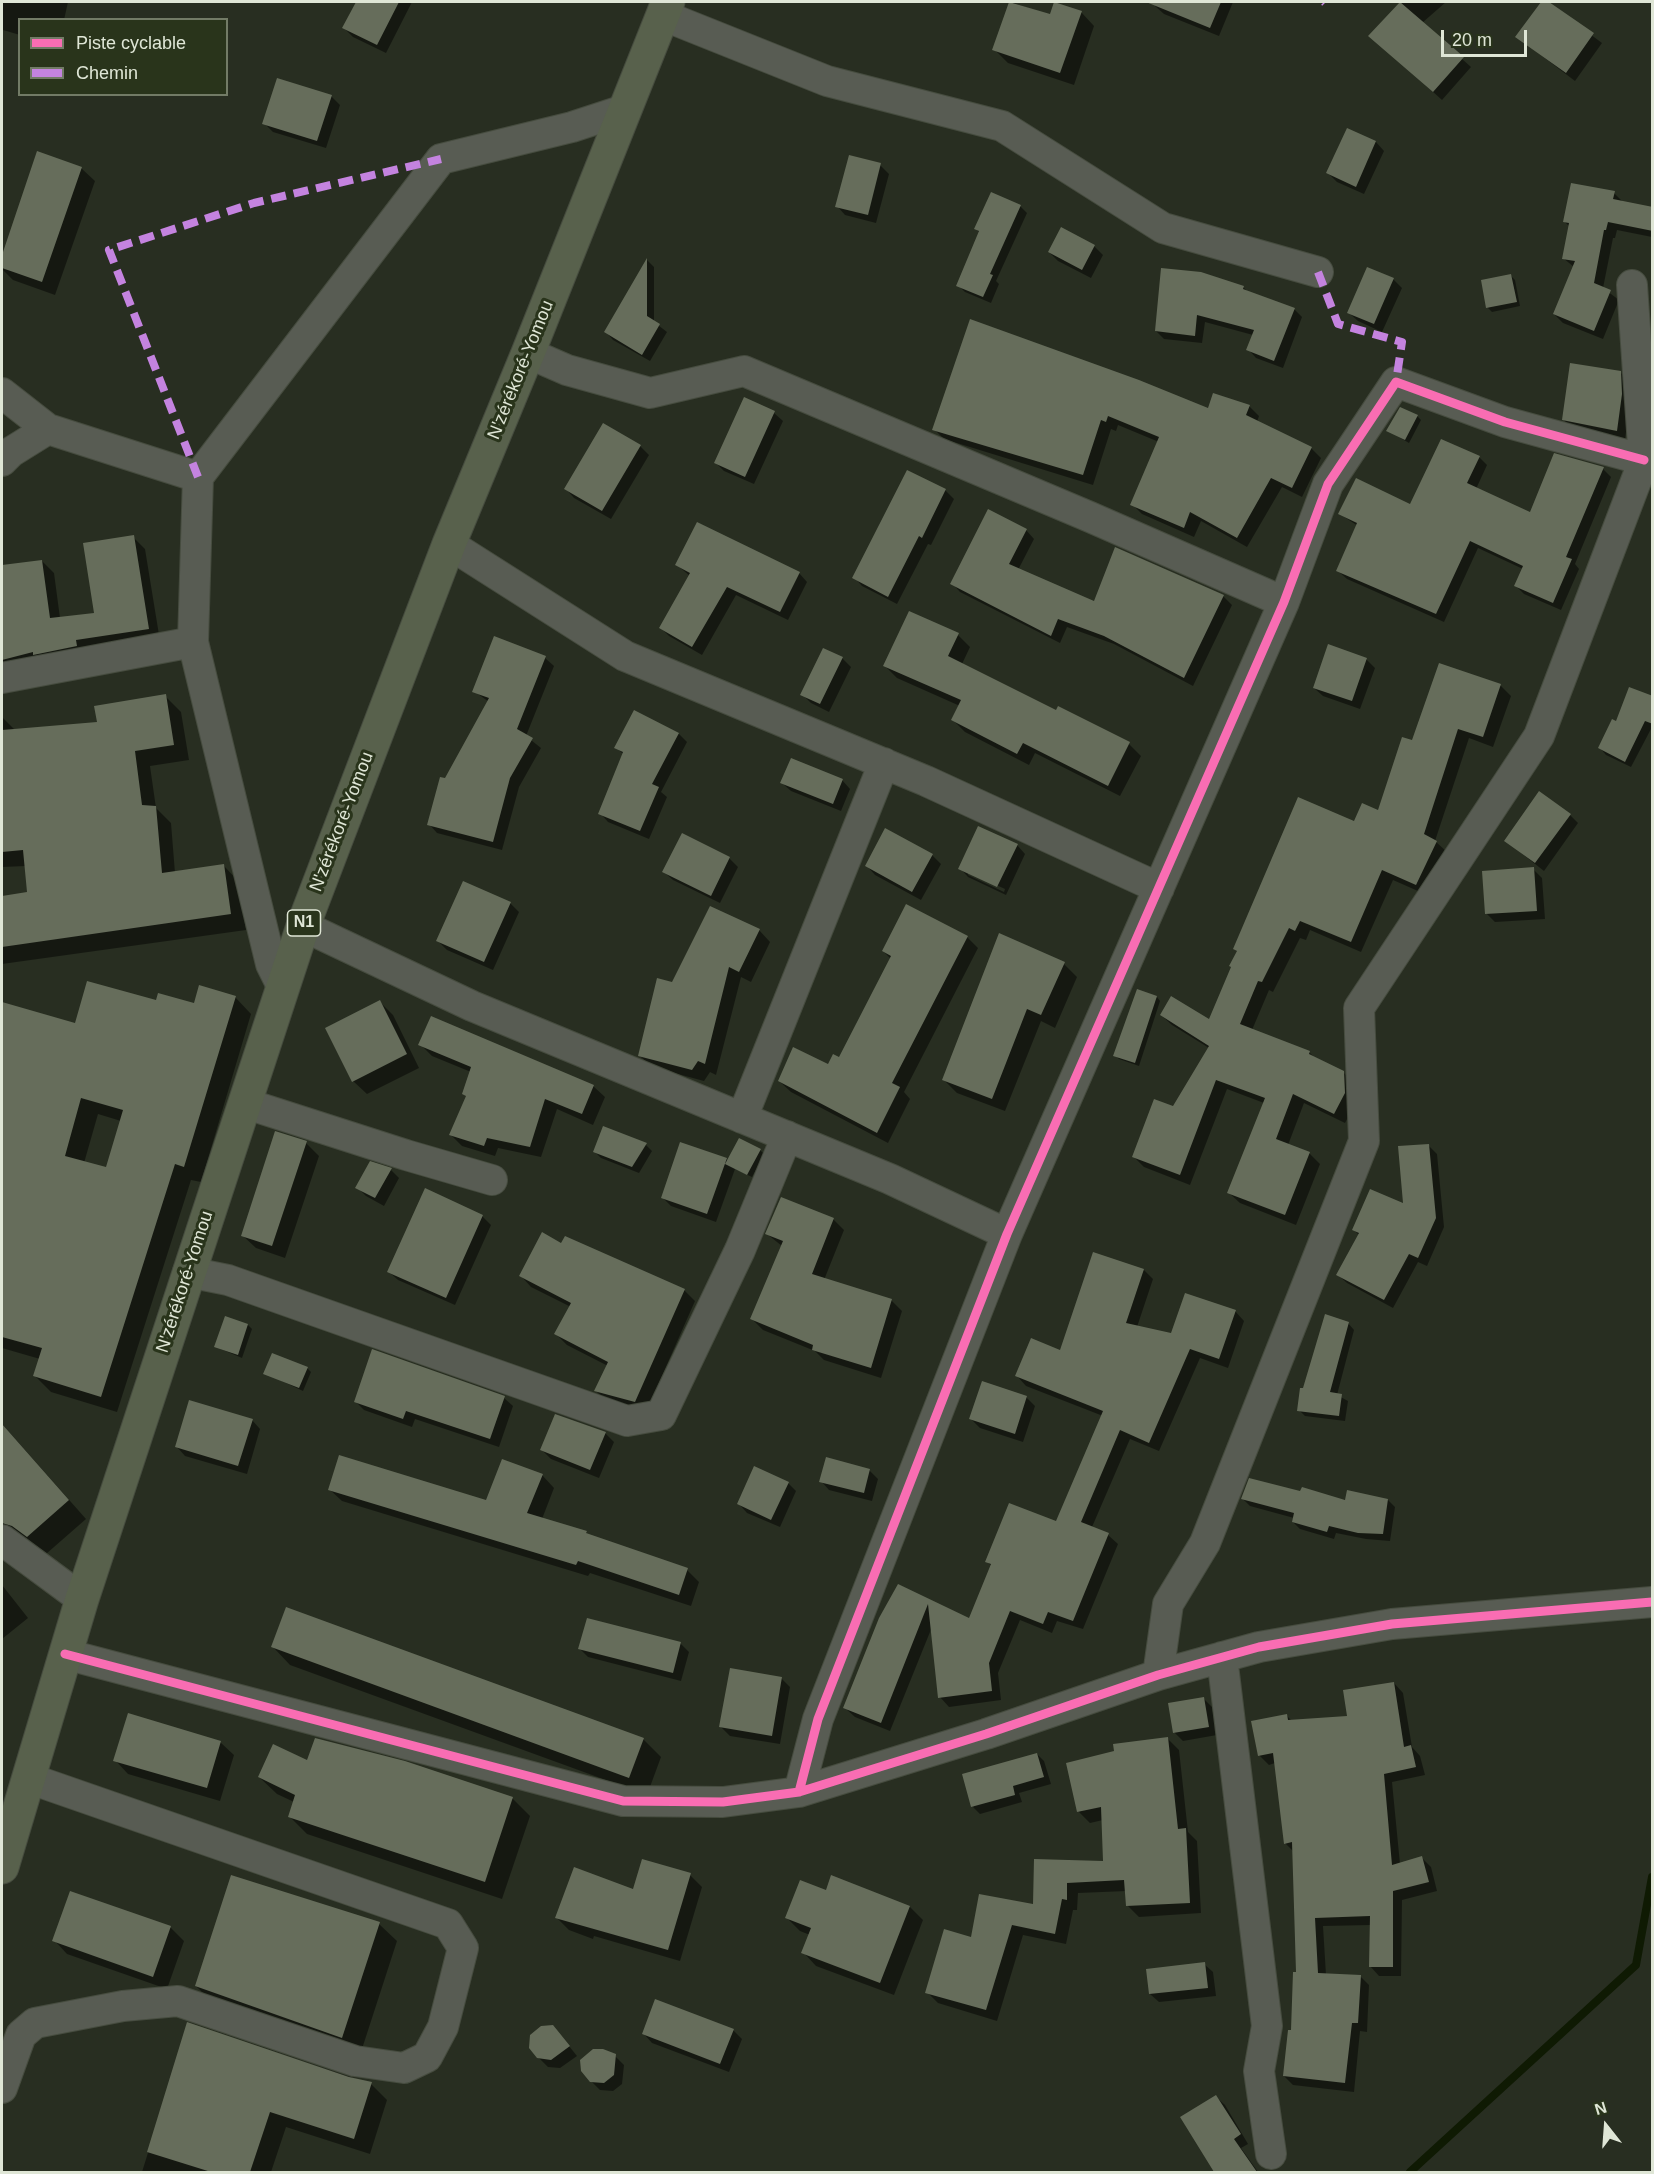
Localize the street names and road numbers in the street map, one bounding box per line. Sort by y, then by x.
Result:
street label: N'zérékoré-Yomou [483,297,559,443]
street label: N'zérékoré-Yomou [305,749,379,895]
road number: N1 [288,910,320,936]
street label: N'zérékoré-Yomou [152,1208,218,1356]

